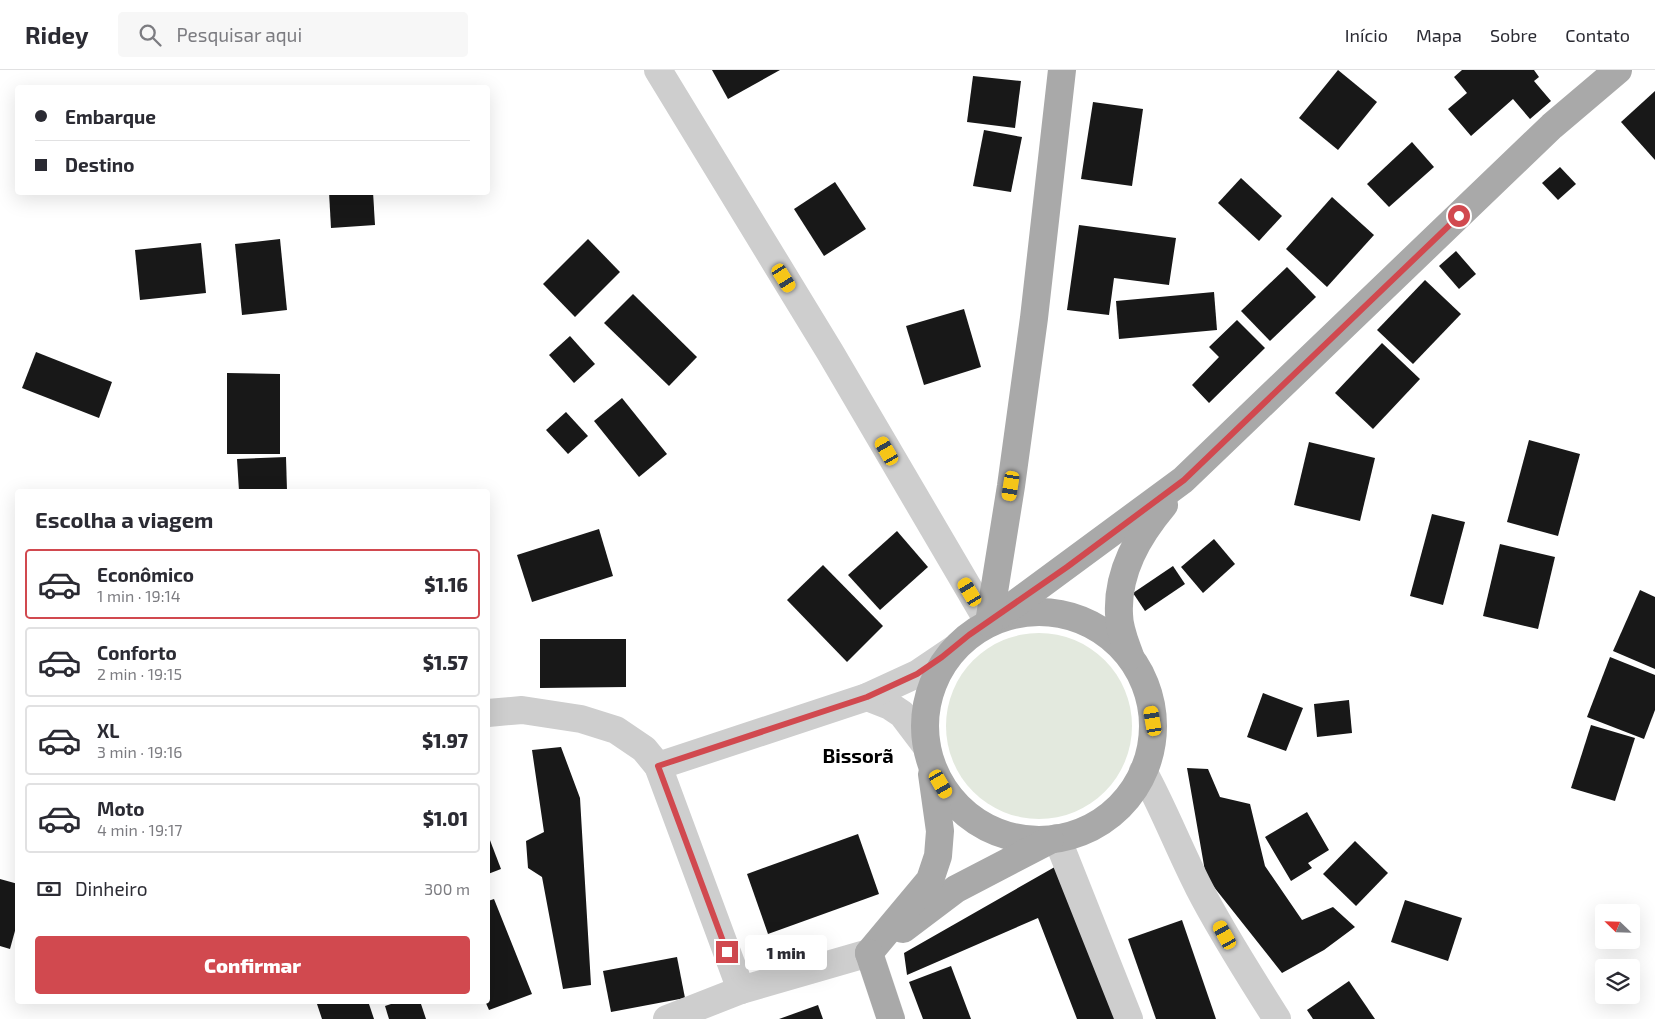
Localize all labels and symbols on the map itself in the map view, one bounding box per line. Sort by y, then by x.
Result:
route start [1448,205,1470,227]
car [769,261,798,295]
car [873,434,900,468]
car [1001,470,1020,502]
car [955,575,984,609]
car [1143,705,1162,737]
district label: Bissorã [822,743,894,767]
car [927,767,954,801]
north arrow [1595,904,1640,949]
car [1211,918,1238,952]
callout: 1 min [744,934,827,970]
route end [716,941,738,963]

